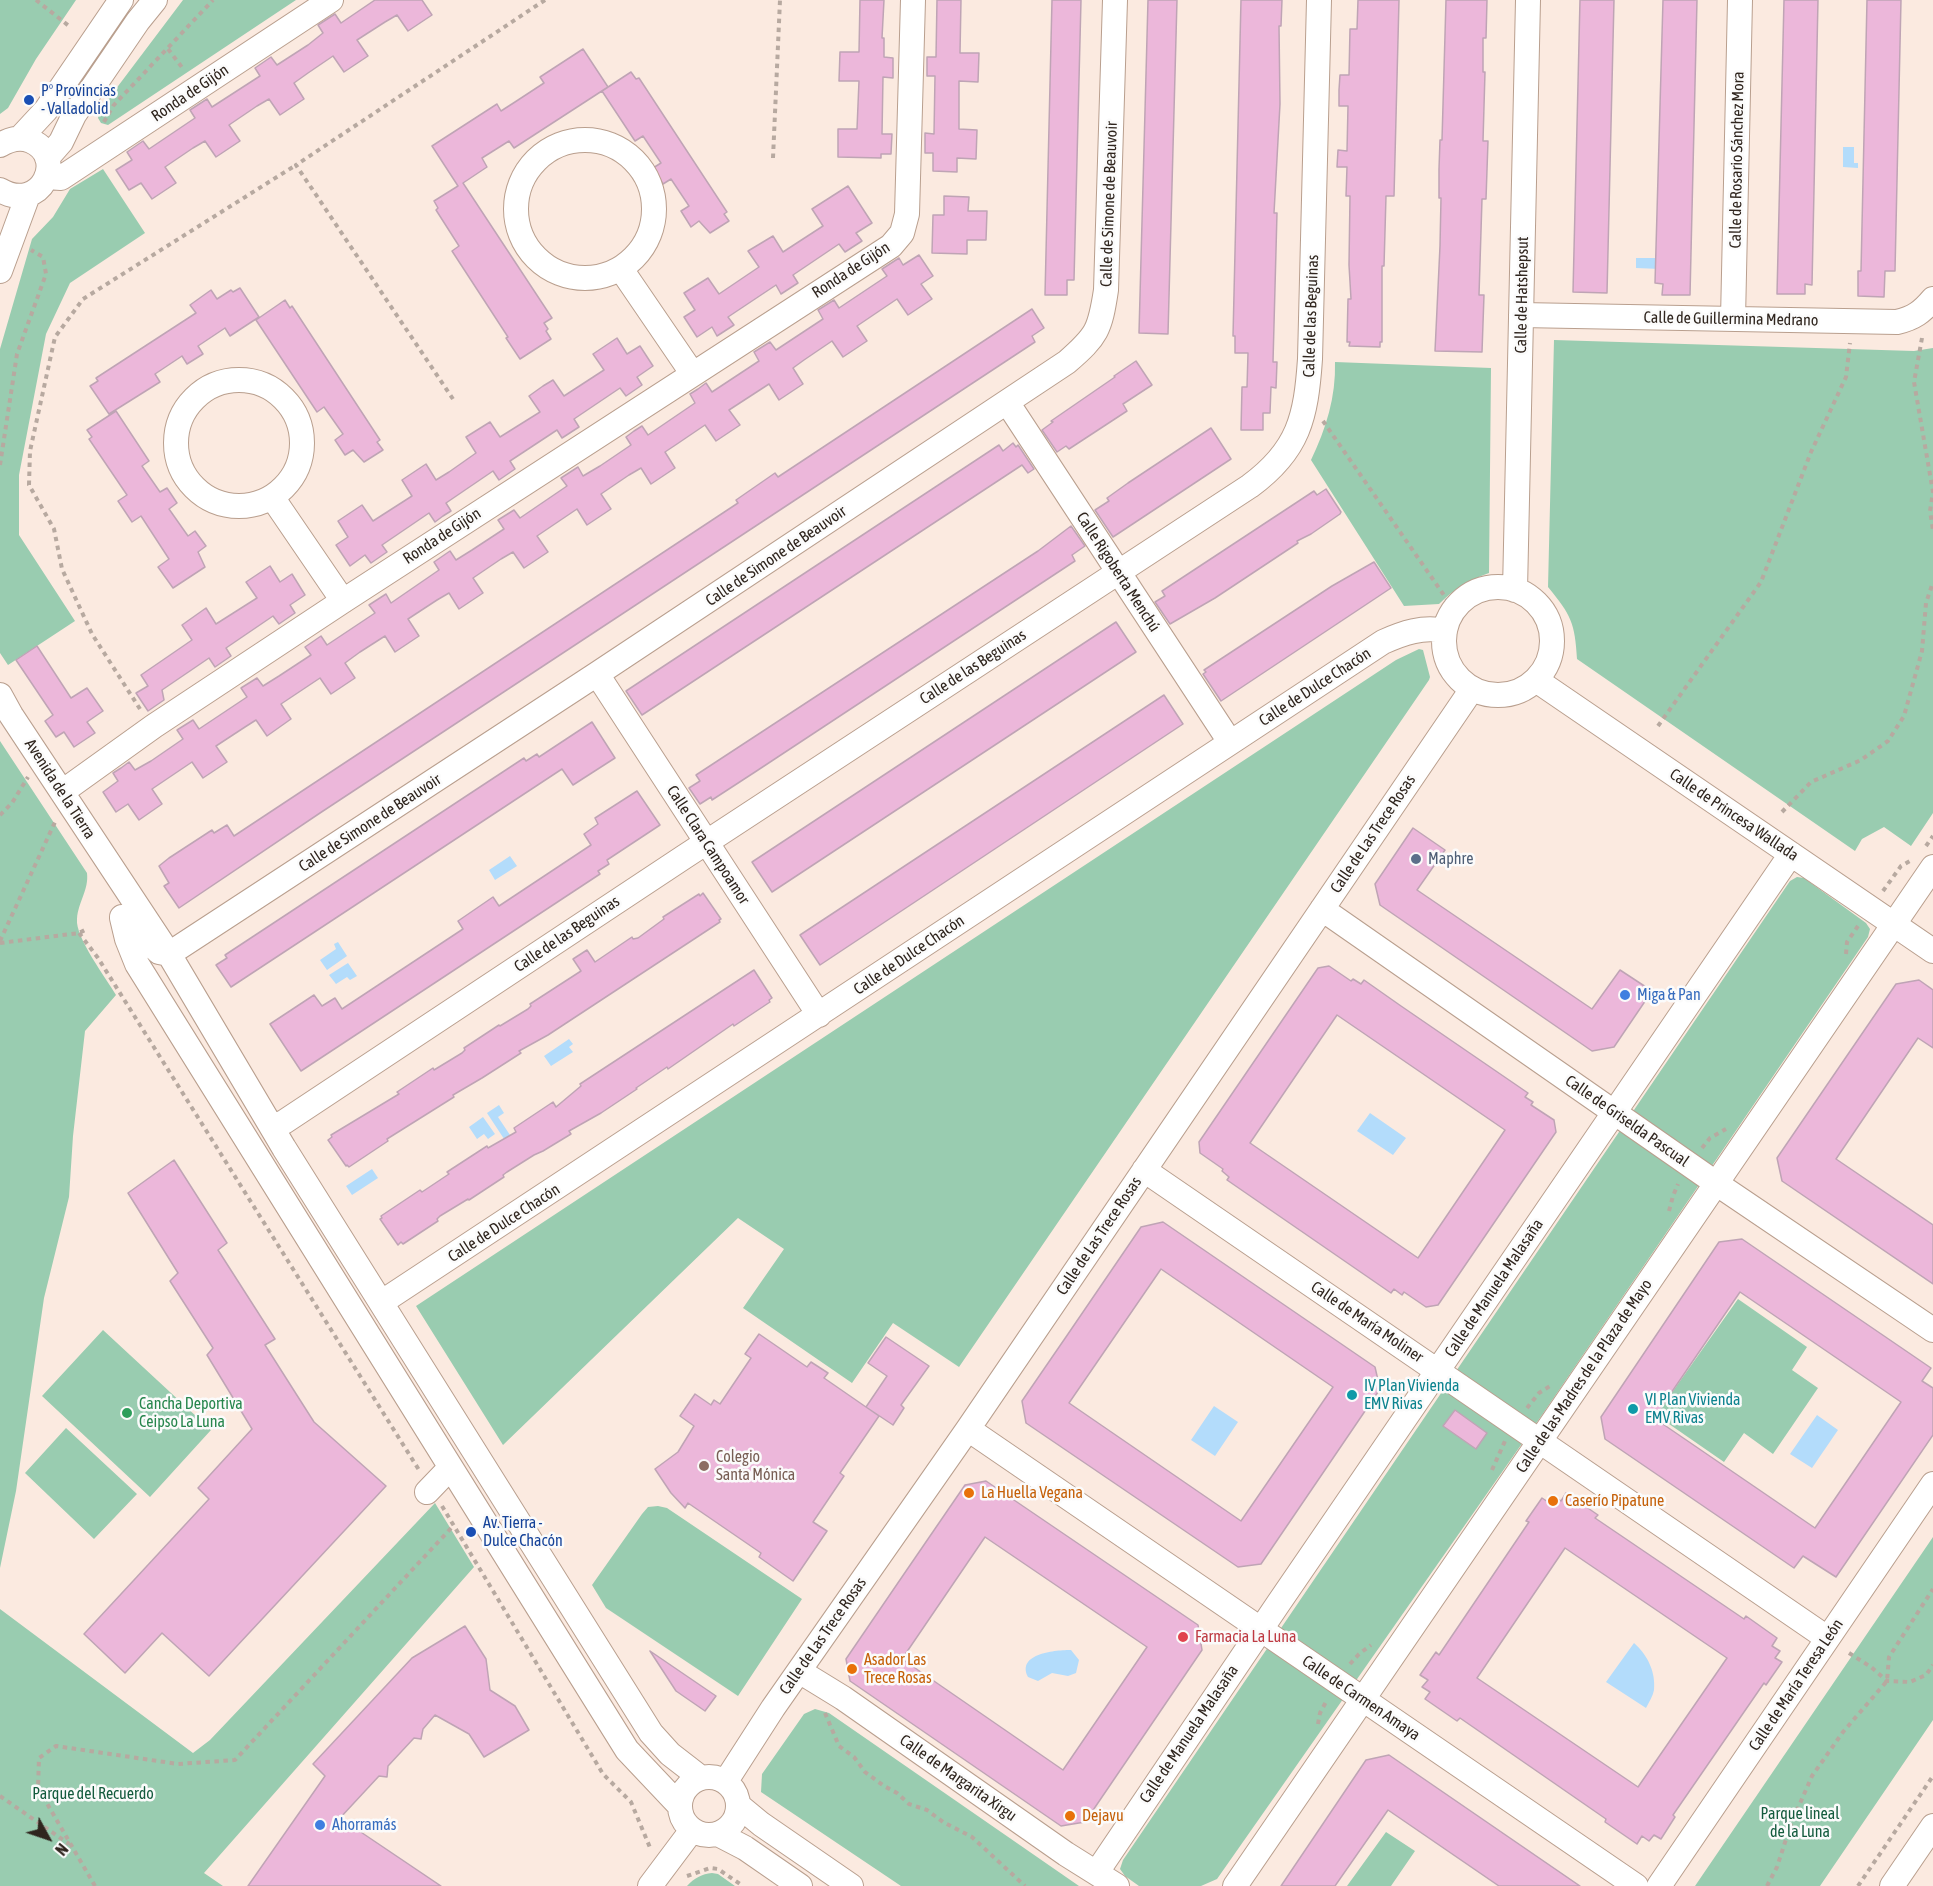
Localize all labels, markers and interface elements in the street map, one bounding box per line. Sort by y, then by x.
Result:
street label: Ronda de Gijón [148,60,232,126]
street label: Calle de Rosario Sánchez Mora [1726,71,1748,249]
place label: Pº Provincias - Valladolid [41,81,116,119]
marker: Pº Provincias - Valladolid [22,93,36,107]
street label: Calle de Simone de Beauvoir [1097,121,1121,287]
street label: Calle de Hatshepsut [1511,236,1533,354]
street label: Ronda de Gijón [809,238,893,302]
street label: Calle de las Beguinas [1299,254,1323,378]
street label: Calle de Guillermina Medrano [1643,308,1819,330]
street label: Calle de Simone de Beauvoir [702,502,850,610]
street label: Ronda de Gijón [400,504,484,568]
street label: Calle Rigoberta Menchú [1072,508,1164,636]
street label: Calle de las Beguinas [916,625,1030,709]
street label: Calle de Dulce Chacón [1256,644,1374,730]
street label: Avenida de la Tierra [21,735,99,843]
street label: Calle de Princesa Wallada [1666,765,1802,865]
street label: Calle de Simone de Beauvoir [295,770,445,876]
street label: Calle de Las Trece Rosas [1326,771,1420,897]
street label: Calle Clara Campoamor [662,782,754,908]
place label: Maphre [1428,849,1473,869]
marker: Maphre [1409,852,1423,866]
street label: Calle de las Beguinas [511,892,623,976]
street label: Calle de Dulce Chacón [850,911,968,999]
place label: Miga & Pan [1637,985,1701,1005]
marker: Miga & Pan [1618,988,1632,1002]
street label: Calle de Griselda Pascual [1561,1071,1693,1171]
street label: Calle de Las Trece Rosas [1052,1173,1146,1299]
street label: Calle de Dulce Chacón [445,1180,563,1266]
street label: Calle de Manuela Malasaña [1441,1215,1547,1361]
street label: Calle de las Madres de la Plaza de Mayo [1512,1275,1656,1477]
street label: Calle de María Moliner [1307,1277,1427,1367]
place label: IV Plan Vivienda EMV Rivas [1364,1376,1459,1414]
marker: IV Plan Vivienda EMV Rivas [1345,1388,1359,1402]
place label: VI Plan Vivienda EMV Rivas [1645,1390,1740,1428]
place label: Cancha Deportiva Ceipso La Luna [139,1394,243,1432]
marker: VI Plan Vivienda EMV Rivas [1626,1402,1640,1416]
marker: Cancha Deportiva Ceipso La Luna [120,1406,134,1420]
place label: Colegio Santa Mónica [716,1447,795,1485]
marker: Colegio Santa Mónica [697,1459,711,1473]
place label: La Huella Vegana [981,1483,1083,1503]
marker: La Huella Vegana [962,1486,976,1500]
place label: Caserío Pipatune [1565,1491,1664,1511]
marker: Caserío Pipatune [1546,1494,1560,1508]
place label: Av. Tierra - Dulce Chacón [483,1513,563,1551]
marker: Av. Tierra - Dulce Chacón [464,1525,478,1539]
street label: Calle de Las Trece Rosas [775,1574,871,1698]
street label: Calle de María Teresa León [1745,1615,1847,1755]
place label: Farmacia La Luna [1195,1627,1296,1647]
marker: Farmacia La Luna [1176,1630,1190,1644]
place label: Asador Las Trece Rosas [864,1650,932,1688]
street label: Calle de Carmen Amaya [1298,1651,1424,1745]
street label: Calle de Manuela Malasaña [1136,1661,1242,1807]
marker: Asador Las Trece Rosas [845,1662,859,1676]
street label: Calle de Margarita Xirgu [896,1730,1020,1826]
park label: Parque del Recuerdo [32,1784,154,1804]
park label: Parque lineal de la Luna [1760,1804,1840,1842]
place label: Dejavu [1082,1806,1124,1826]
north arrow [18,1808,78,1868]
marker: Dejavu [1063,1809,1077,1823]
place label: Ahorramás [332,1815,396,1835]
marker: Ahorramás [313,1818,327,1832]
text: N [52,1840,72,1859]

